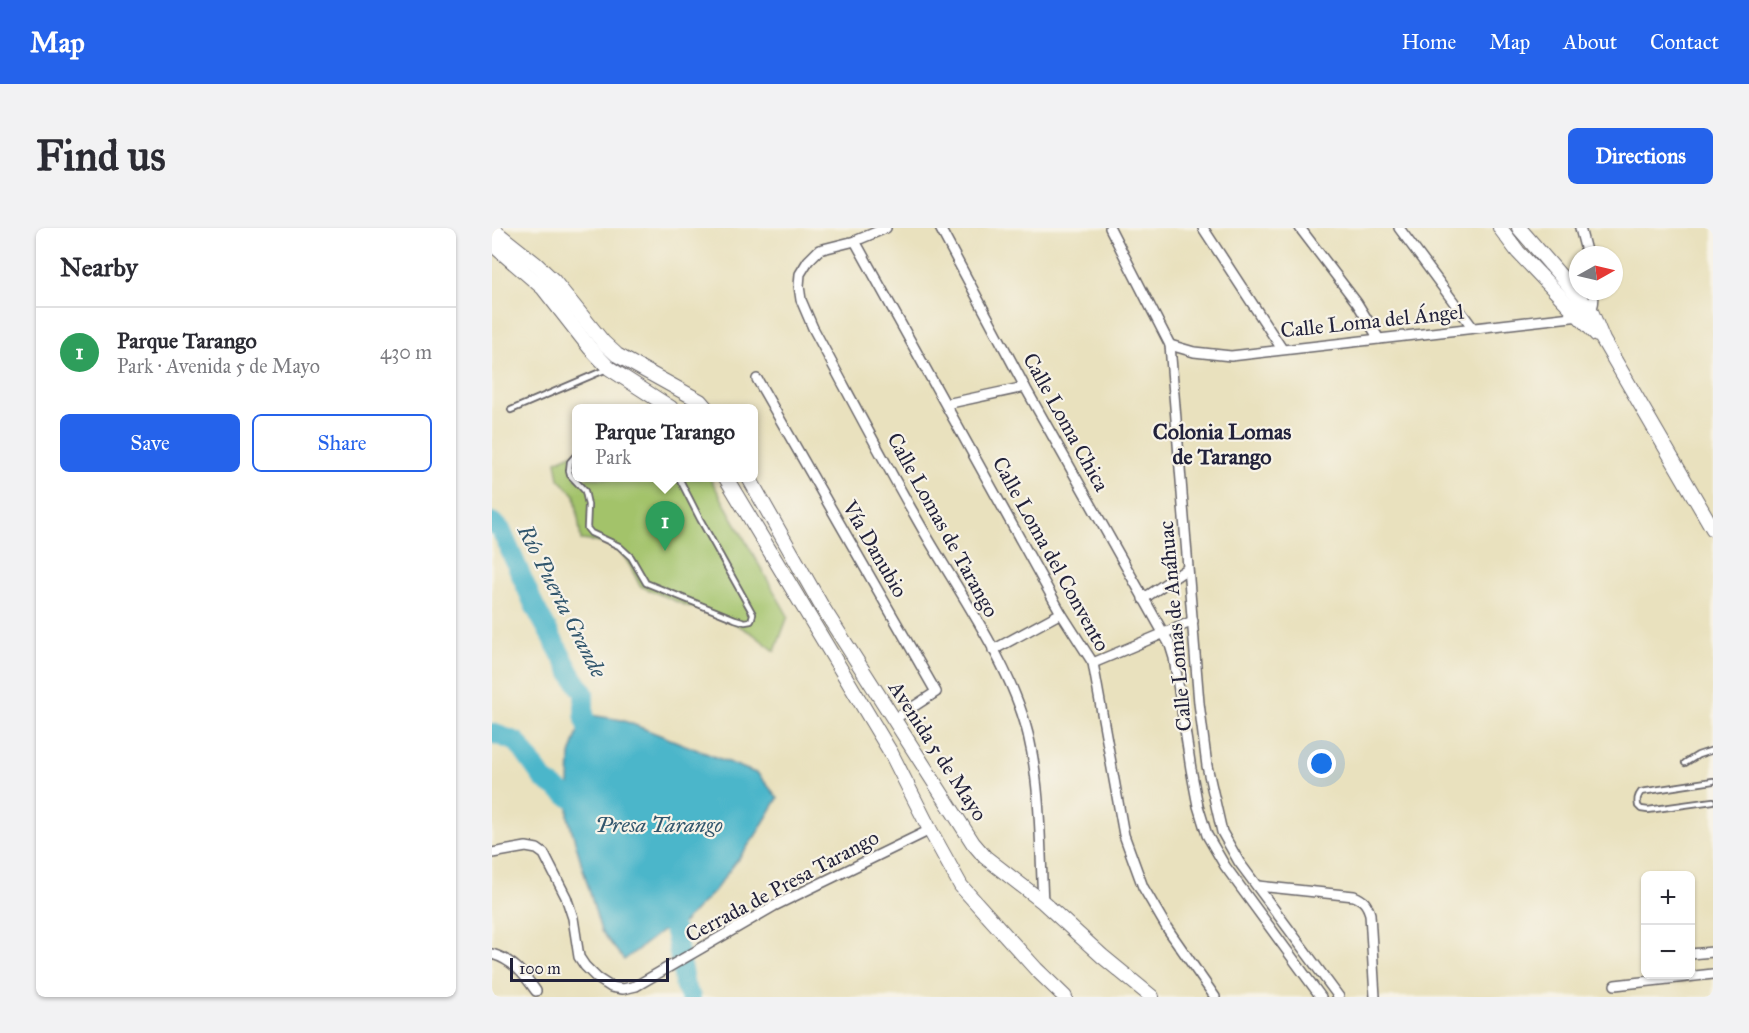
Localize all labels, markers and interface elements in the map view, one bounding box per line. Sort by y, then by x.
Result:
text: Map [30,25,85,60]
text: Home [1401,29,1456,55]
text: Map [1489,29,1530,55]
text: About [1563,29,1617,55]
text: Contact [1650,29,1719,55]
button: Directions [1568,128,1713,184]
text: Find us [36,130,166,182]
north arrow [1569,246,1623,300]
text: Nearby [60,251,138,283]
street label: Calle Loma del Ángel [1279,298,1465,344]
text: Parque Tarango [117,327,257,354]
text: 1 [76,340,83,364]
text: 430 m [380,340,432,364]
street label: Calle Loma Chica [1017,348,1115,496]
text: Park · Avenida 5 de Mayo [117,354,320,378]
popup [572,404,758,482]
button: Save [60,414,240,472]
button: Share [252,414,432,472]
text: Parque Tarango [595,418,735,445]
district label: Colonia Lomas de Tarango [1153,418,1291,470]
street label: Calle Lomas de Tarango [881,428,1005,622]
text: Park [595,445,631,469]
street label: Calle Loma del Convento [987,452,1115,656]
street label: Vía Danubio [836,495,913,602]
pin: 1 [646,502,684,551]
water label: Río Puerta Grande [511,519,613,683]
street label: Calle Lomas de Anáhuac [1153,519,1197,732]
street label: Avenida 5 de Mayo [883,675,993,826]
your location [1307,749,1336,778]
water label: Presa Tarango [595,811,723,838]
street label: Cerrada de Presa Tarango [681,824,883,948]
map controls [1641,871,1695,979]
button: + [1641,871,1695,925]
button: − [1641,925,1695,979]
scale bar [510,955,669,982]
text: 100 m [519,959,561,978]

